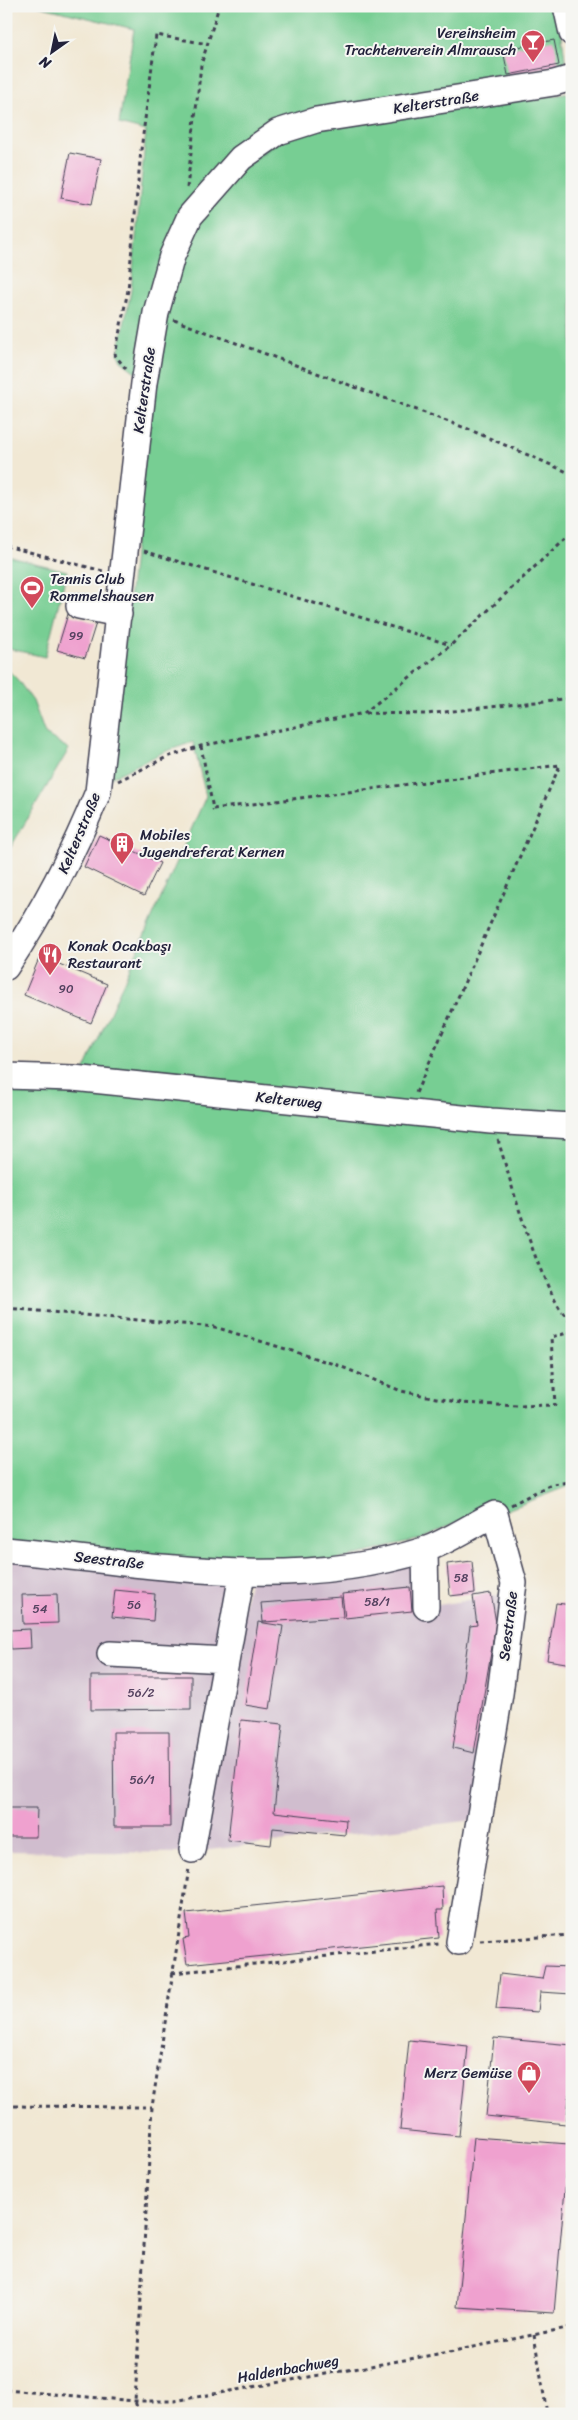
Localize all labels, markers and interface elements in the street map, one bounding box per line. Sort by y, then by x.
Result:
place label: Vereinsheim Trachtenverein Almrausch [345,20,516,63]
north arrow [28,28,78,78]
bar icon: Vereinsheim Trachtenverein Almrausch [520,29,546,63]
text: N [34,49,57,76]
street label: Kelterstraße [391,82,481,122]
street label: Kelterstraße [125,345,163,435]
place label: Tennis Club Rommelshausen [50,566,154,609]
sports icon: Tennis Club Rommelshausen [19,575,45,609]
house number: 99 [69,625,83,647]
street label: Kelterstraße [50,788,108,878]
place label: Mobiles Jugendreferat Kernen [139,822,285,865]
building icon: Mobiles Jugendreferat Kernen [109,831,135,865]
place label: Konak Ocakbaşı Restaurant [68,933,172,976]
restaurant icon: Konak Ocakbaşı Restaurant [37,942,63,976]
house number: 90 [59,978,74,1000]
street label: Kelterweg [254,1084,324,1116]
street label: Seestraße [73,1543,145,1577]
house number: 58 [454,1567,468,1589]
street label: Seestraße [491,1589,525,1662]
house number: 58/1 [364,1591,390,1613]
house number: 56 [127,1594,141,1616]
house number: 54 [33,1598,48,1620]
house number: 56/2 [127,1682,155,1704]
house number: 56/1 [129,1769,155,1791]
place label: Merz Gemüse [424,2060,512,2086]
shop icon: Merz Gemüse [516,2060,542,2094]
street label: Haldenbachweg [235,2347,341,2391]

